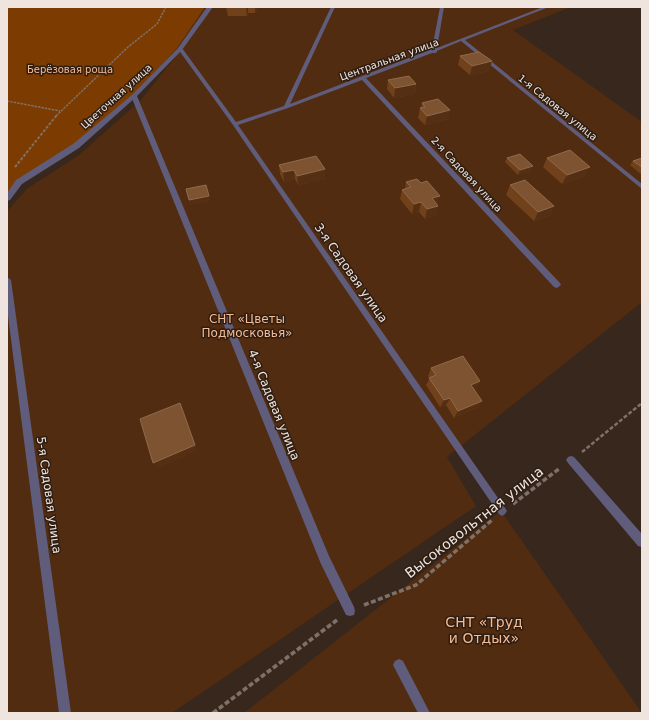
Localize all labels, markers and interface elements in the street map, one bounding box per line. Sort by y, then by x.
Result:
street label: Центральная улица [338,36,440,83]
street label: Цветочная улица [79,62,154,131]
park label: Берёзовая роща [27,64,113,75]
street label: 1-я Садовая улица [516,72,599,143]
street label: 2-я Садовая улица [429,135,504,214]
street label: 3-я Садовая улица [311,221,391,325]
park label: СНТ «Цветы Подмосковья» [202,312,292,340]
street label: 4-я Садовая улица [245,348,303,462]
street label: 5-я Садовая улица [34,436,64,554]
street label: Высоковольтная улица [402,463,546,581]
park label: СНТ «Труд и Отдых» [445,614,523,646]

